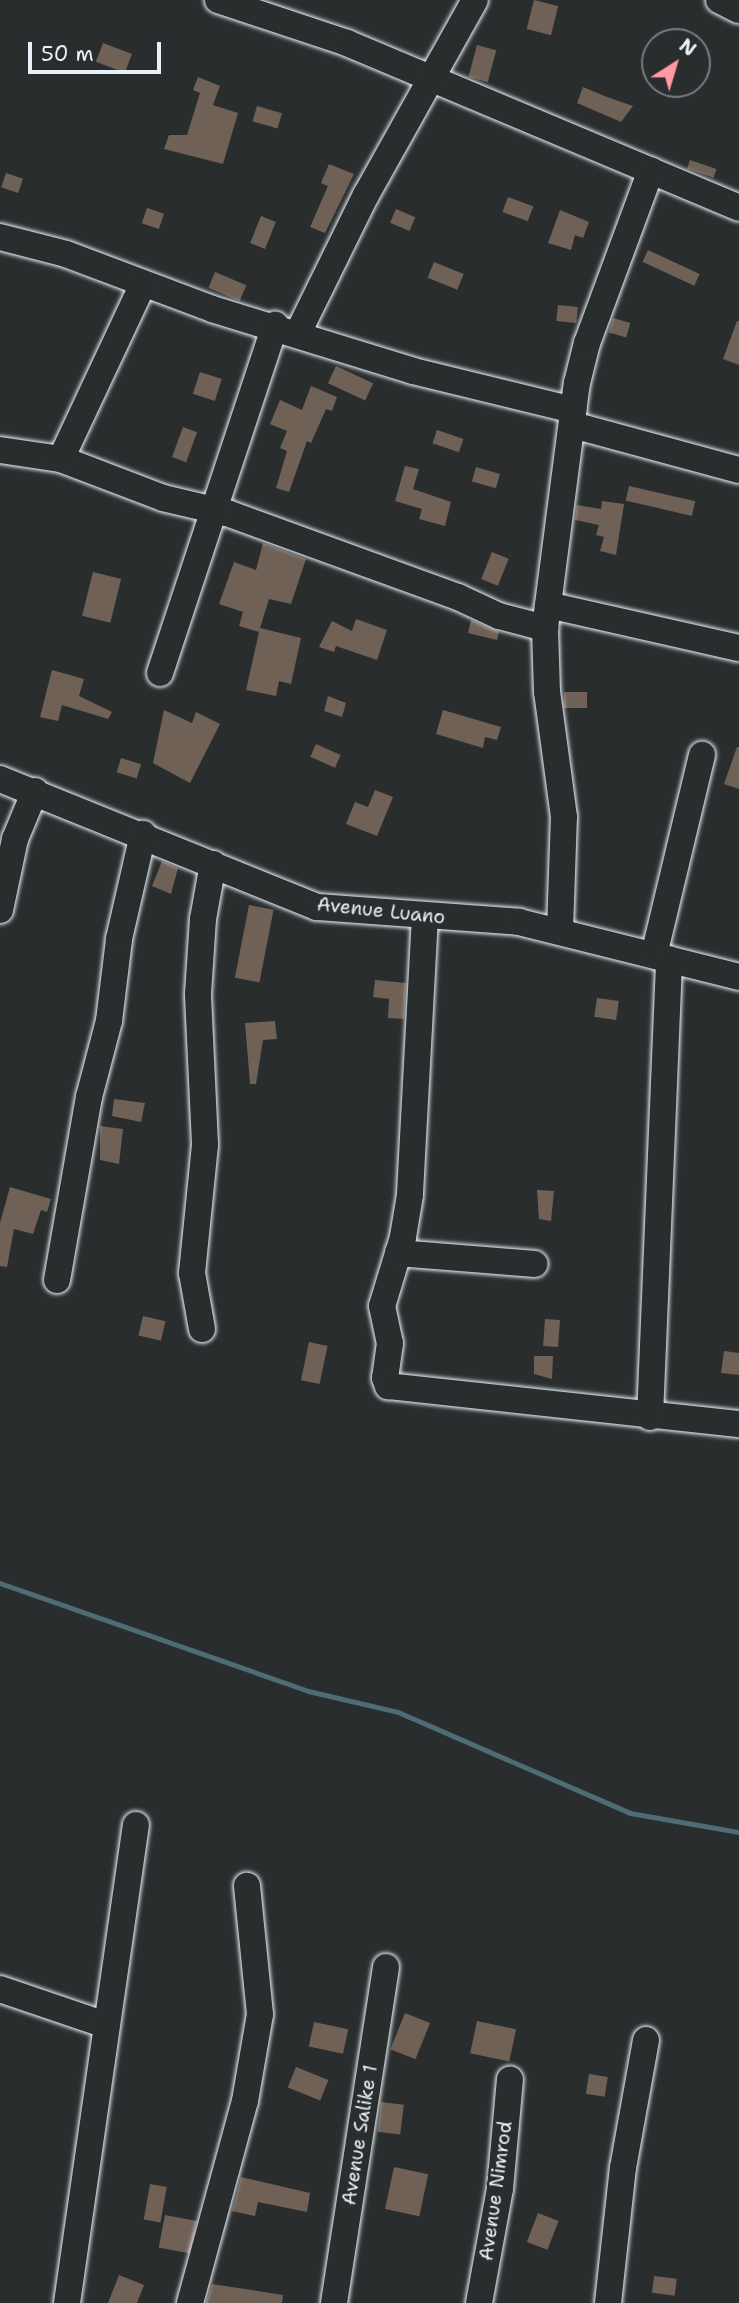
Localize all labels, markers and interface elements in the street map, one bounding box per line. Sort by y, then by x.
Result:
scale bar [32,28,164,72]
north arrow [641,28,711,98]
text: N [674,33,701,62]
text: 50 m [41,40,94,68]
street label: Avenue Luano [316,893,446,929]
street label: Avenue Salike 1 [338,2063,382,2207]
street label: Avenue Nimrod [475,2120,517,2262]

